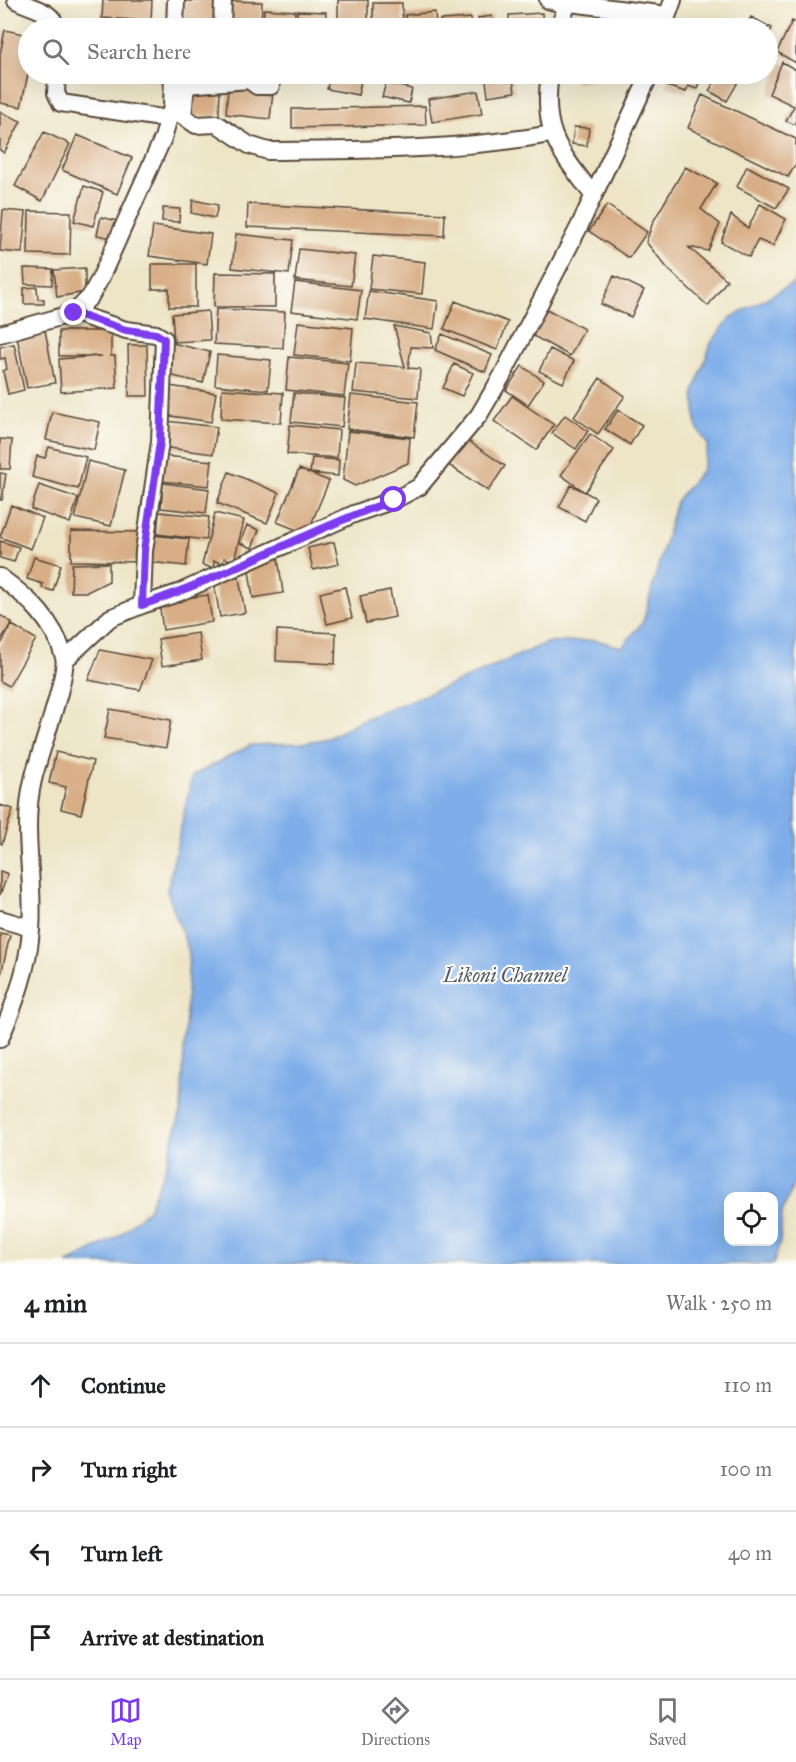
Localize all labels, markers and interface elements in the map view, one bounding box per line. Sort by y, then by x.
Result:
search box [18,18,778,84]
icon: search [39,35,72,68]
text: Search here [87,38,191,65]
route end [60,299,86,325]
route start [380,486,406,512]
water label: Likoni Channel [442,963,568,987]
map controls [724,1192,778,1246]
button: locate [724,1192,778,1246]
text: 4 min [24,1287,87,1319]
text: Walk · 250 m [666,1291,772,1315]
icon: ahead [24,1369,57,1402]
text: Continue [81,1372,166,1399]
text: 110 m [724,1373,772,1397]
icon: right [24,1453,57,1486]
text: Turn right [81,1456,177,1483]
text: 100 m [720,1457,772,1481]
icon: left [24,1537,57,1570]
text: Turn left [81,1540,163,1567]
text: 40 m [728,1541,772,1565]
icon: arrive [24,1621,57,1654]
text: Arrive at destination [81,1624,264,1651]
tab: Map [109,1694,142,1749]
tab: Directions [361,1694,430,1749]
tab: Saved [649,1694,687,1749]

